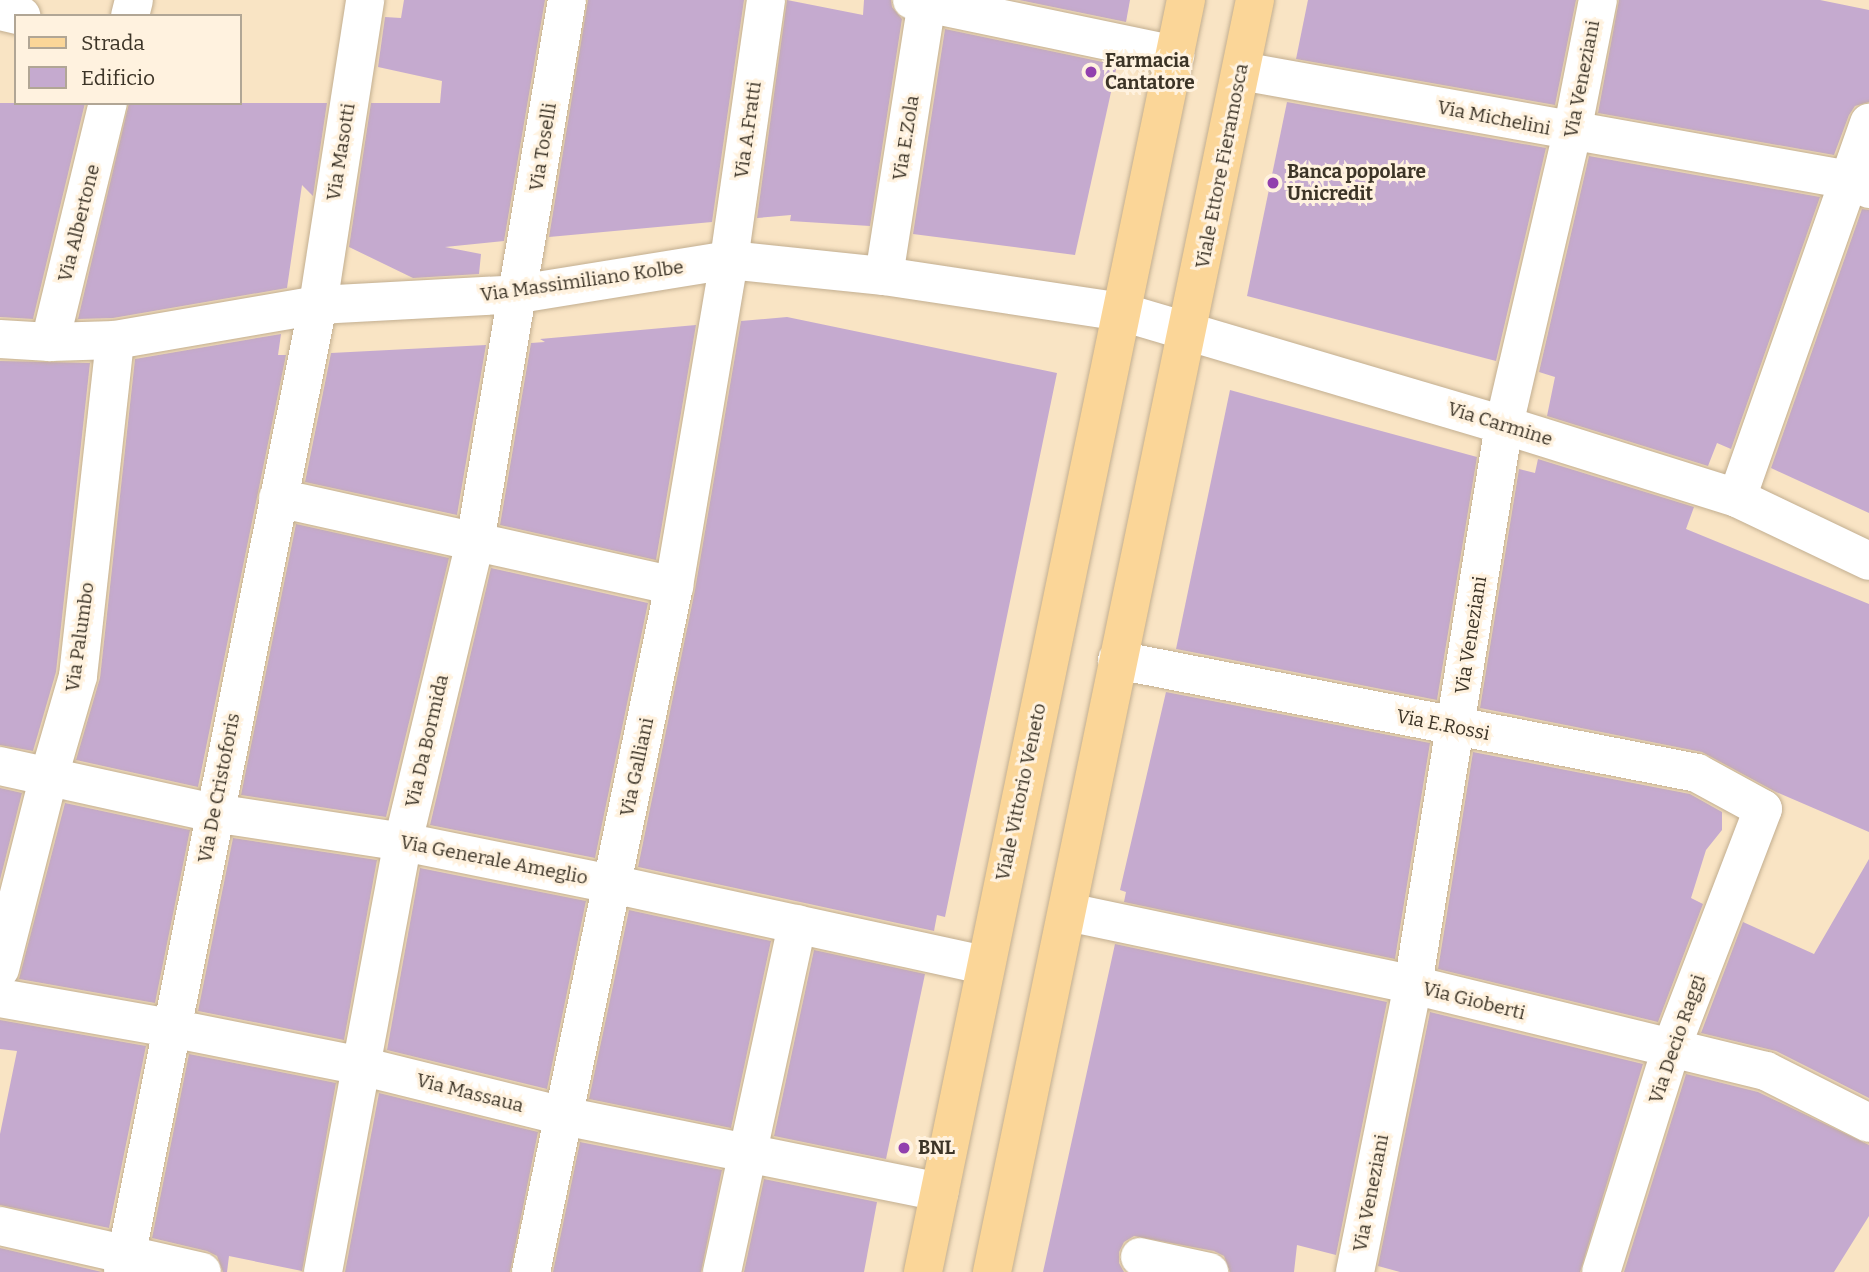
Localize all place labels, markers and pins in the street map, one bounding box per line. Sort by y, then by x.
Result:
place label: Farmacia Cantatore [1105,50,1195,94]
marker: Farmacia Cantatore [1083,64,1099,80]
place label: Banca popolare Unicredit [1287,161,1426,205]
marker: Banca popolare Unicredit [1265,175,1281,191]
place label: BNL [918,1137,955,1159]
marker: BNL [896,1140,912,1156]

